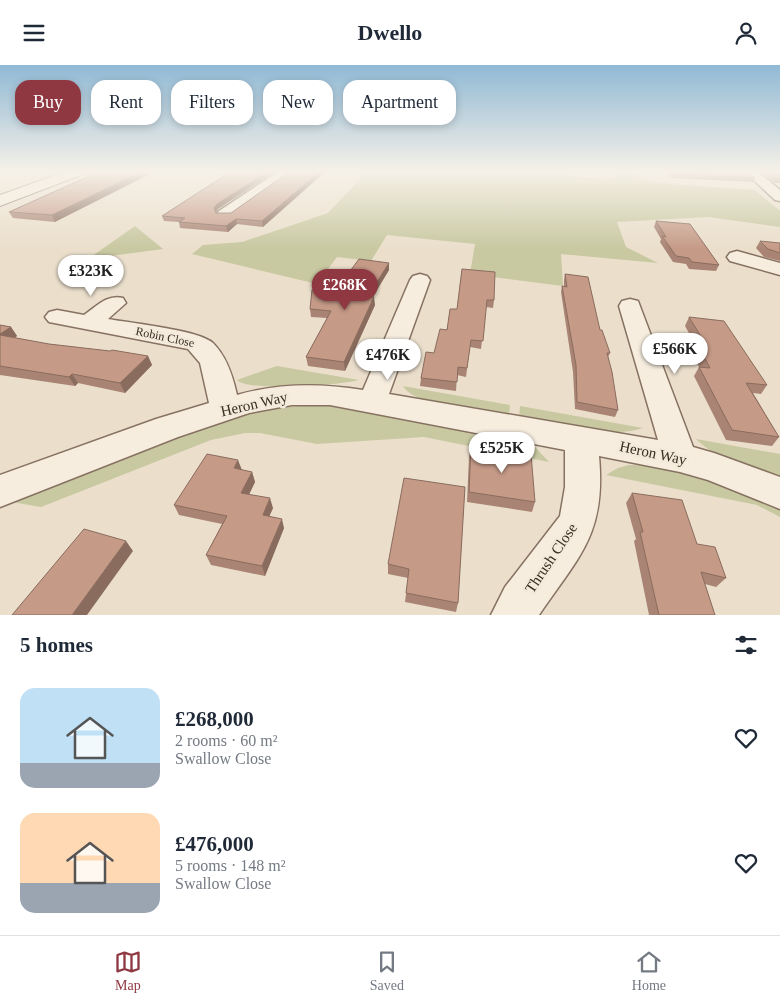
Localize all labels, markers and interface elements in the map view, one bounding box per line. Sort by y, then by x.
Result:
icon: menu [20,19,48,47]
icon: person [732,19,760,47]
text: Dwello [358,20,422,45]
chip: Buy [15,80,81,125]
chip: Rent [91,80,161,125]
chip: Filters [171,80,253,125]
chip: New [263,80,333,125]
chip: Apartment [343,80,456,125]
pin: £323K [56,255,126,297]
text: £323K [69,262,113,279]
pin: £268K [310,269,380,311]
text: £268K [323,276,367,293]
street label: Robin Close [134,324,196,350]
pin: £566K [640,333,710,375]
pin: £476K [353,339,423,381]
text: £566K [653,340,697,357]
text: £476K [366,346,410,363]
street label: Heron Way [219,388,289,419]
pin: £525K [467,431,537,474]
street label: Heron Way [618,438,688,468]
text: £525K [480,439,524,456]
street label: Thrush Close [522,520,580,596]
icon: filters [732,631,760,659]
text: 5 homes [20,633,93,657]
text: £268,000 [175,707,254,731]
icon: home [60,708,120,768]
icon: heart [732,724,760,752]
text: 2 rooms · 60 m² [175,732,278,749]
text: Swallow Close [175,750,271,767]
text: £476,000 [175,832,254,856]
icon: home [60,833,120,893]
icon: heart [732,849,760,877]
text: 5 rooms · 148 m² [175,857,286,874]
text: Swallow Close [175,875,271,892]
tab: Map [114,948,142,994]
tab: Saved [370,948,404,994]
tab: Home [632,948,666,994]

